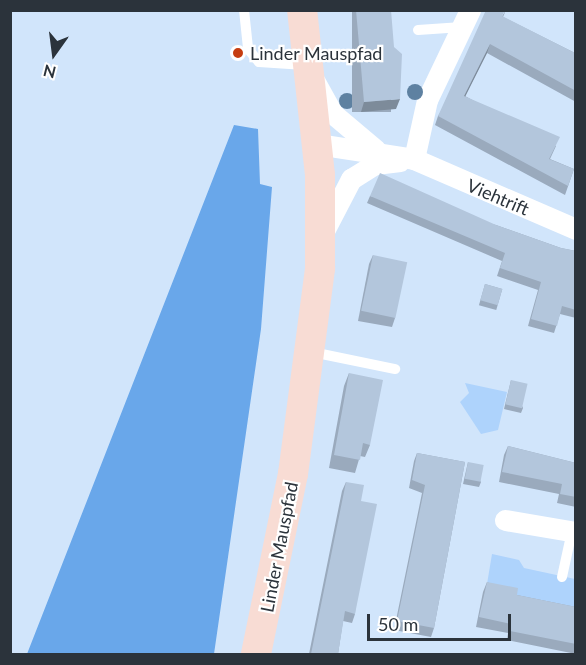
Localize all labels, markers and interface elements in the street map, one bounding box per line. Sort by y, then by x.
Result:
north arrow [24,24,84,84]
place label: Linder Mauspfad [250,42,383,64]
marker: Linder Mauspfad [231,46,245,60]
text: N [41,61,58,83]
street label: Viehtrift [464,174,532,220]
street label: Linder Mauspfad [256,480,302,614]
scale bar [370,602,514,640]
text: 50 m [378,613,418,635]

